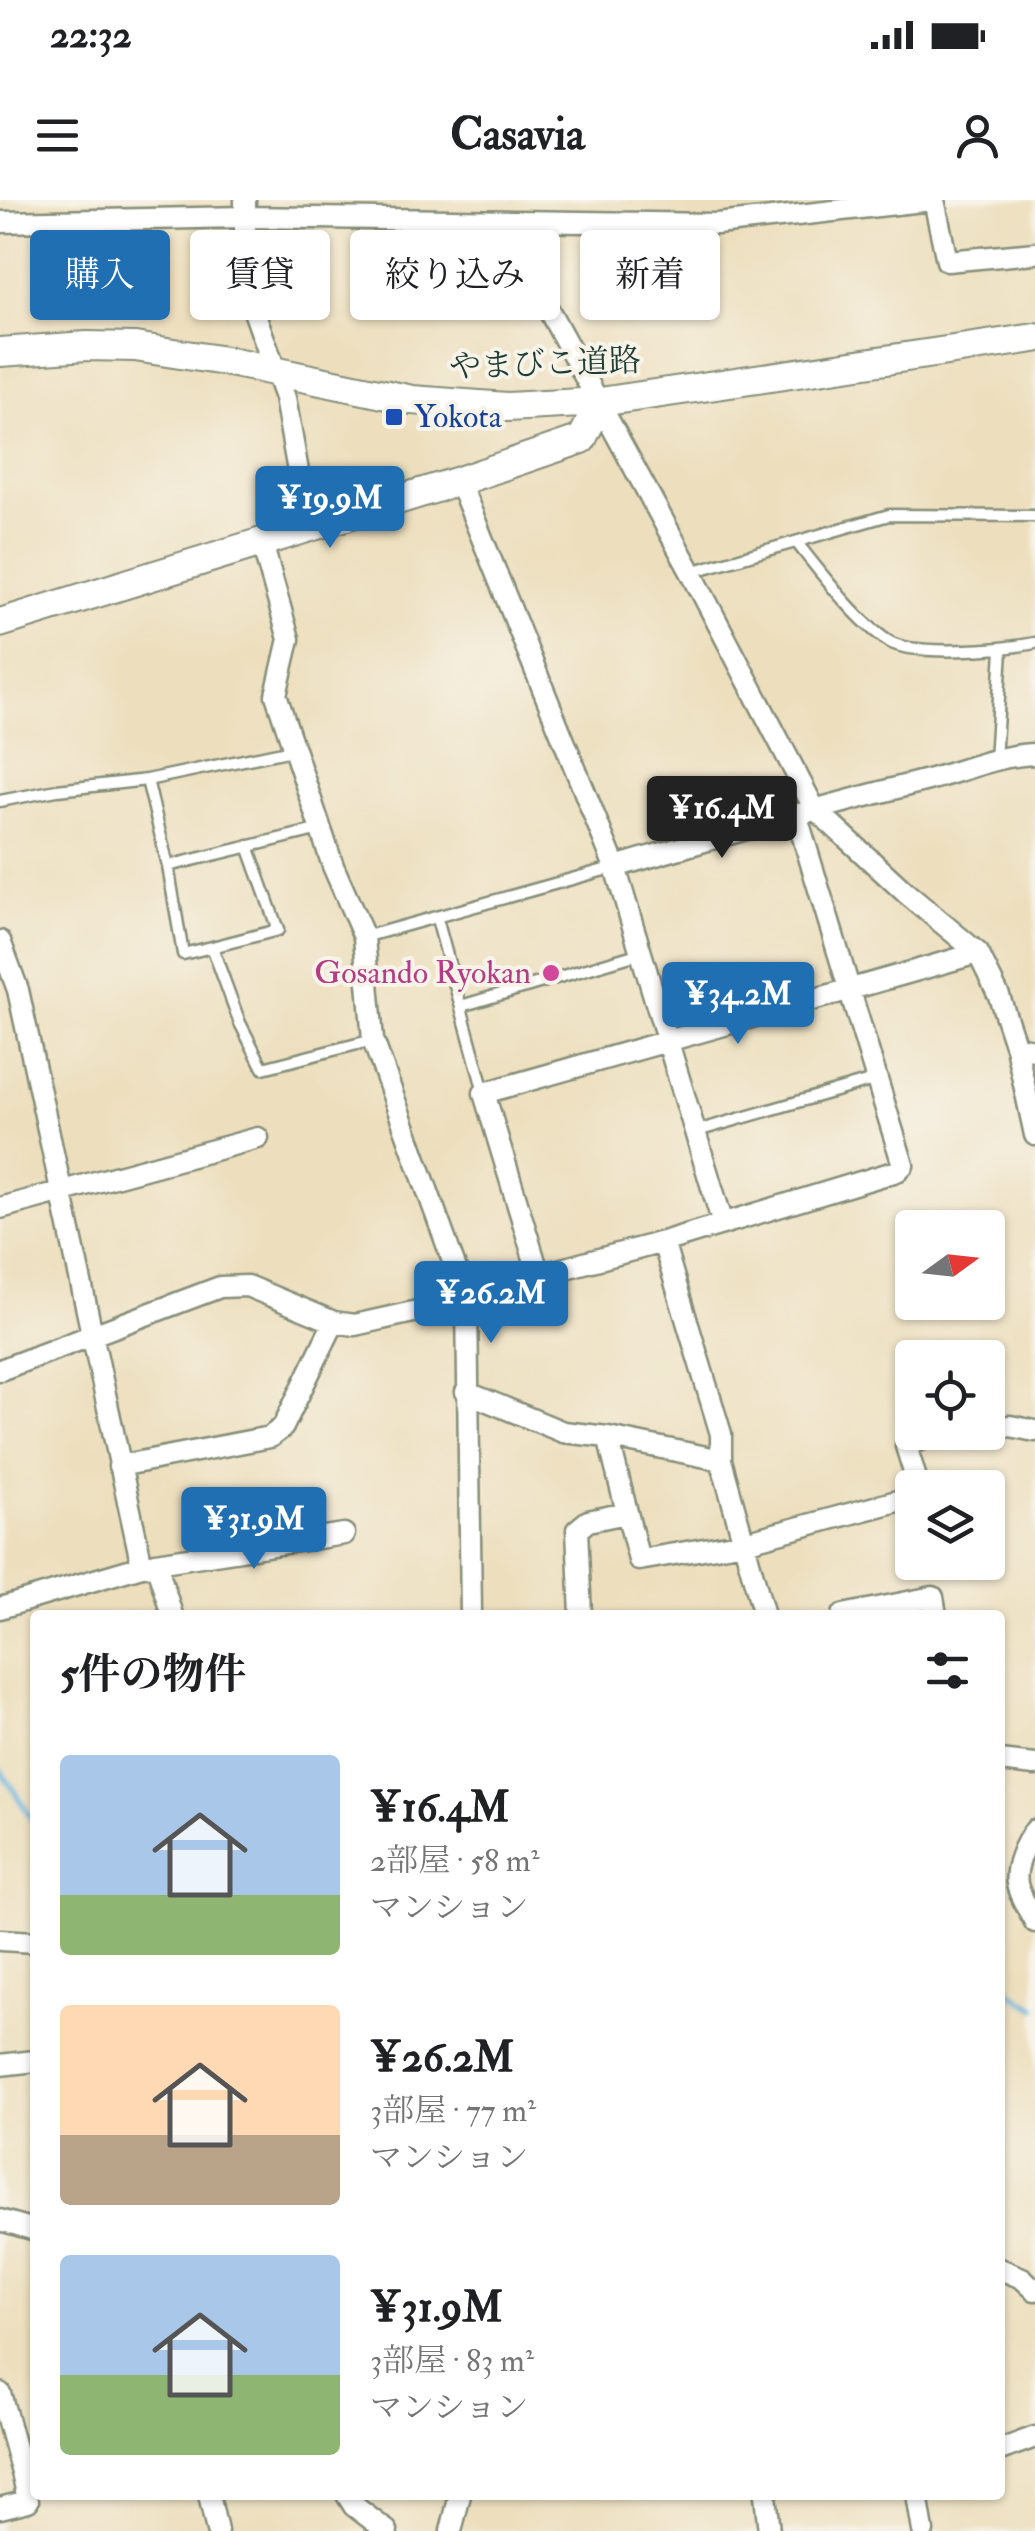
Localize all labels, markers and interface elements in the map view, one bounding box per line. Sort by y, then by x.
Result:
text: 22:32 [50,11,132,59]
text: Casavia [450,107,585,163]
icon: menu [30,108,85,163]
icon: person [950,108,1005,163]
chip: 購入 [30,230,170,320]
chip: 賃貸 [190,230,330,320]
chip: 絞り込み [350,230,560,320]
chip: 新着 [580,230,720,320]
street label: やまびこ道路 [448,341,642,387]
place label: Yokota [414,397,503,437]
marker: Yokota [383,406,405,428]
pin: ¥19.9M [249,466,411,551]
text: ¥19.9M [277,478,383,518]
pin: ¥16.4M [641,776,803,861]
text: ¥16.4M [669,788,775,828]
place label: Gosando Ryokan [314,953,531,993]
marker: Gosando Ryokan [540,962,562,984]
pin: ¥34.2M [657,962,819,1047]
text: ¥34.2M [684,974,792,1014]
north arrow [895,1210,1005,1320]
map controls [895,1210,1005,1580]
pin: ¥26.2M [410,1261,572,1346]
text: ¥26.2M [436,1273,546,1313]
button: locate [895,1340,1005,1450]
button: layers [895,1470,1005,1580]
pin: ¥31.9M [173,1487,335,1572]
text: ¥31.9M [203,1499,305,1539]
icon: filters [920,1643,975,1698]
text: 5件の物件 [60,1649,246,1701]
text: ¥16.4M [370,1782,510,1834]
icon: home [140,1795,260,1915]
text: 2部屋 · 58 m² [370,1841,540,1881]
text: マンション [370,1888,529,1928]
text: ¥26.2M [370,2032,514,2084]
icon: home [140,2045,260,2165]
text: 3部屋 · 77 m² [370,2091,536,2131]
text: マンション [370,2138,529,2178]
text: ¥31.9M [370,2282,503,2334]
icon: home [140,2295,260,2415]
text: 3部屋 · 83 m² [370,2341,534,2381]
text: マンション [370,2388,529,2428]

